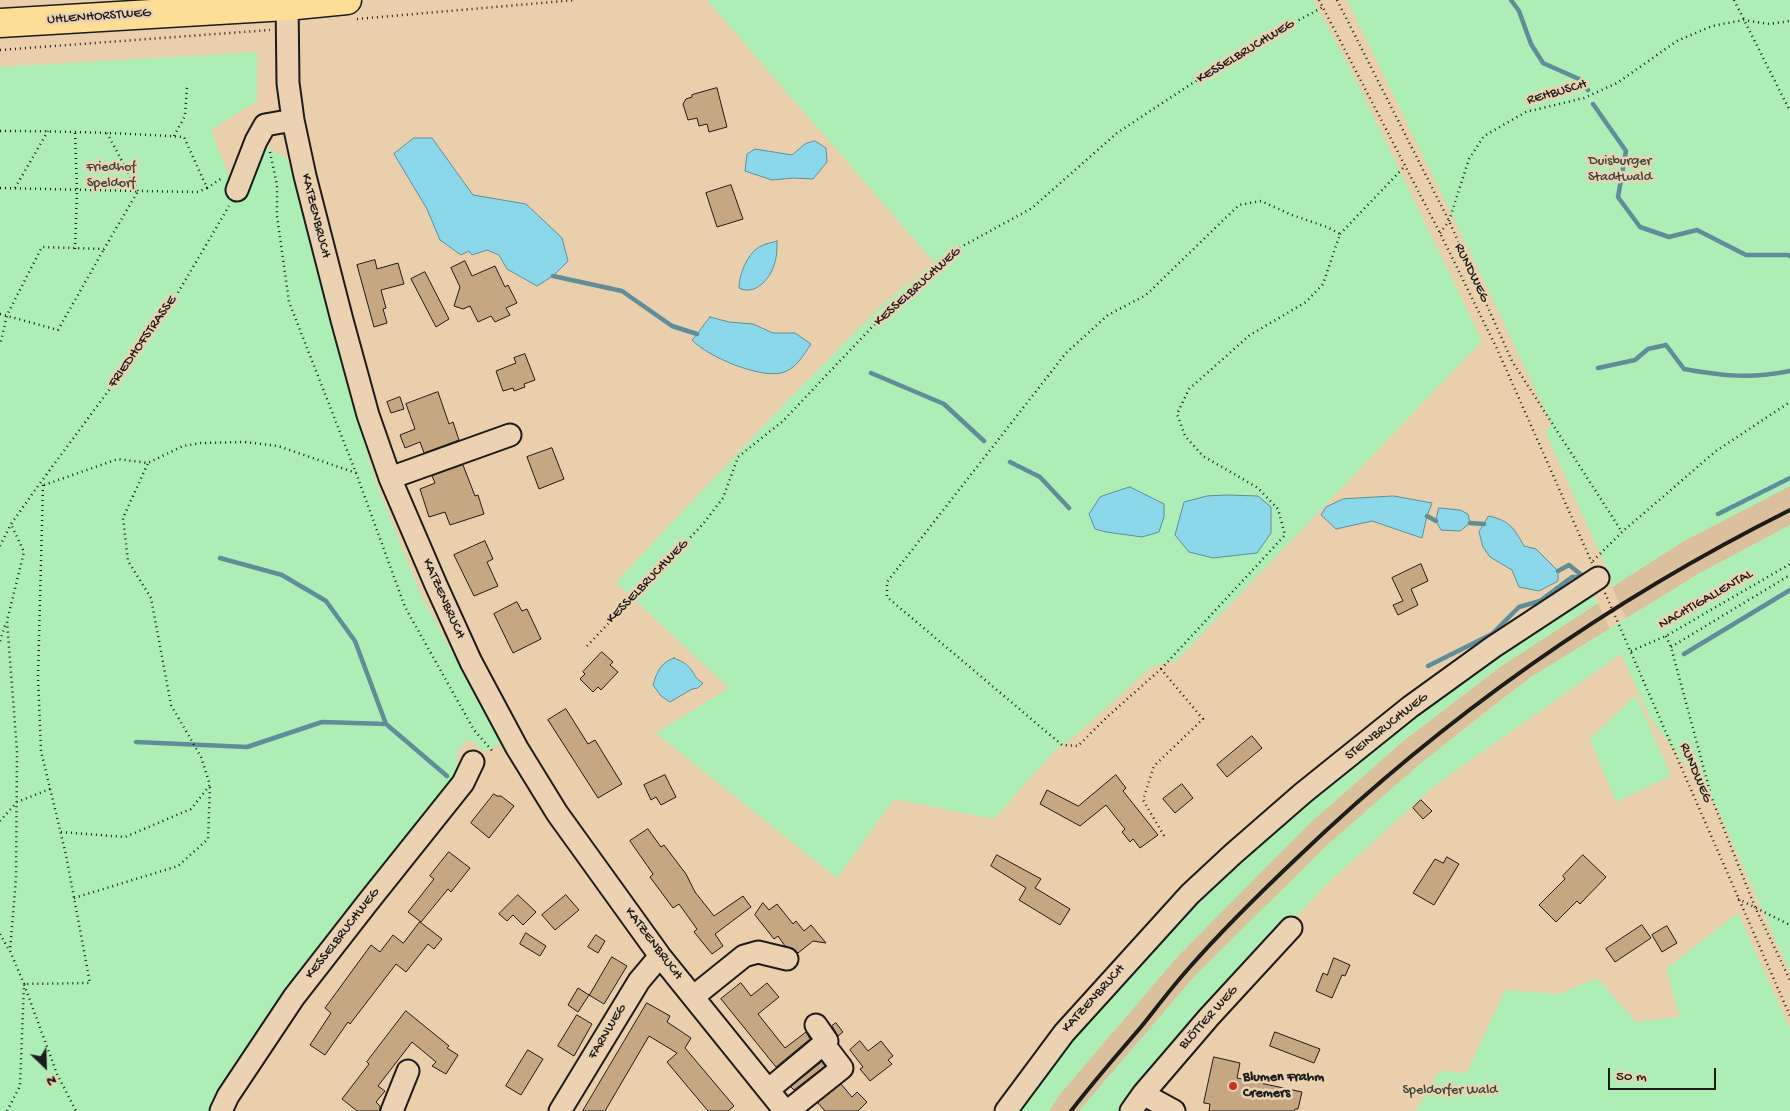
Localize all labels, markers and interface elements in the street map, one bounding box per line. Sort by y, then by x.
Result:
street label: UHLENHORSTWEG [46,5,152,29]
street label: KESSELBRUCHWEG [1194,16,1298,88]
street label: REHBUSCH [1525,76,1589,110]
park label: Duisburger Stadtwald [1588,154,1652,186]
park label: Friedhof Speldorf [86,160,136,192]
street label: KATZENBRUCH [296,172,334,260]
street label: RUNDWEG [1450,241,1492,305]
street label: KESSELBRUCHWEG [871,244,965,330]
street label: FRIEDHOFSTRASSE [105,293,181,391]
street label: KESSELBRUCHWEG [603,536,693,628]
street label: KATZENBRUCH [418,556,468,642]
street label: NACHTIGALLENTAL [1656,566,1756,634]
street label: STEINBRUCHWEG [1342,689,1432,765]
street label: RUNDWEG [1675,741,1715,805]
street label: KESSELBRUCHWEG [302,885,384,983]
street label: KATZENBRUCH [620,904,686,984]
street label: KATZENBRUCH [1059,961,1129,1037]
street label: BLÖTTER WEG [1176,983,1242,1053]
street label: FARNWEG [585,1001,631,1063]
north arrow [20,1041,70,1091]
scale bar [1610,1058,1718,1090]
text: 50 m [1616,1068,1647,1086]
place label: Blumen Frahm Cremers [1243,1070,1324,1102]
text: N [44,1071,59,1090]
marker: Blumen Frahm Cremers [1227,1080,1239,1092]
park label: Speldorfer Wald [1403,1083,1497,1099]

